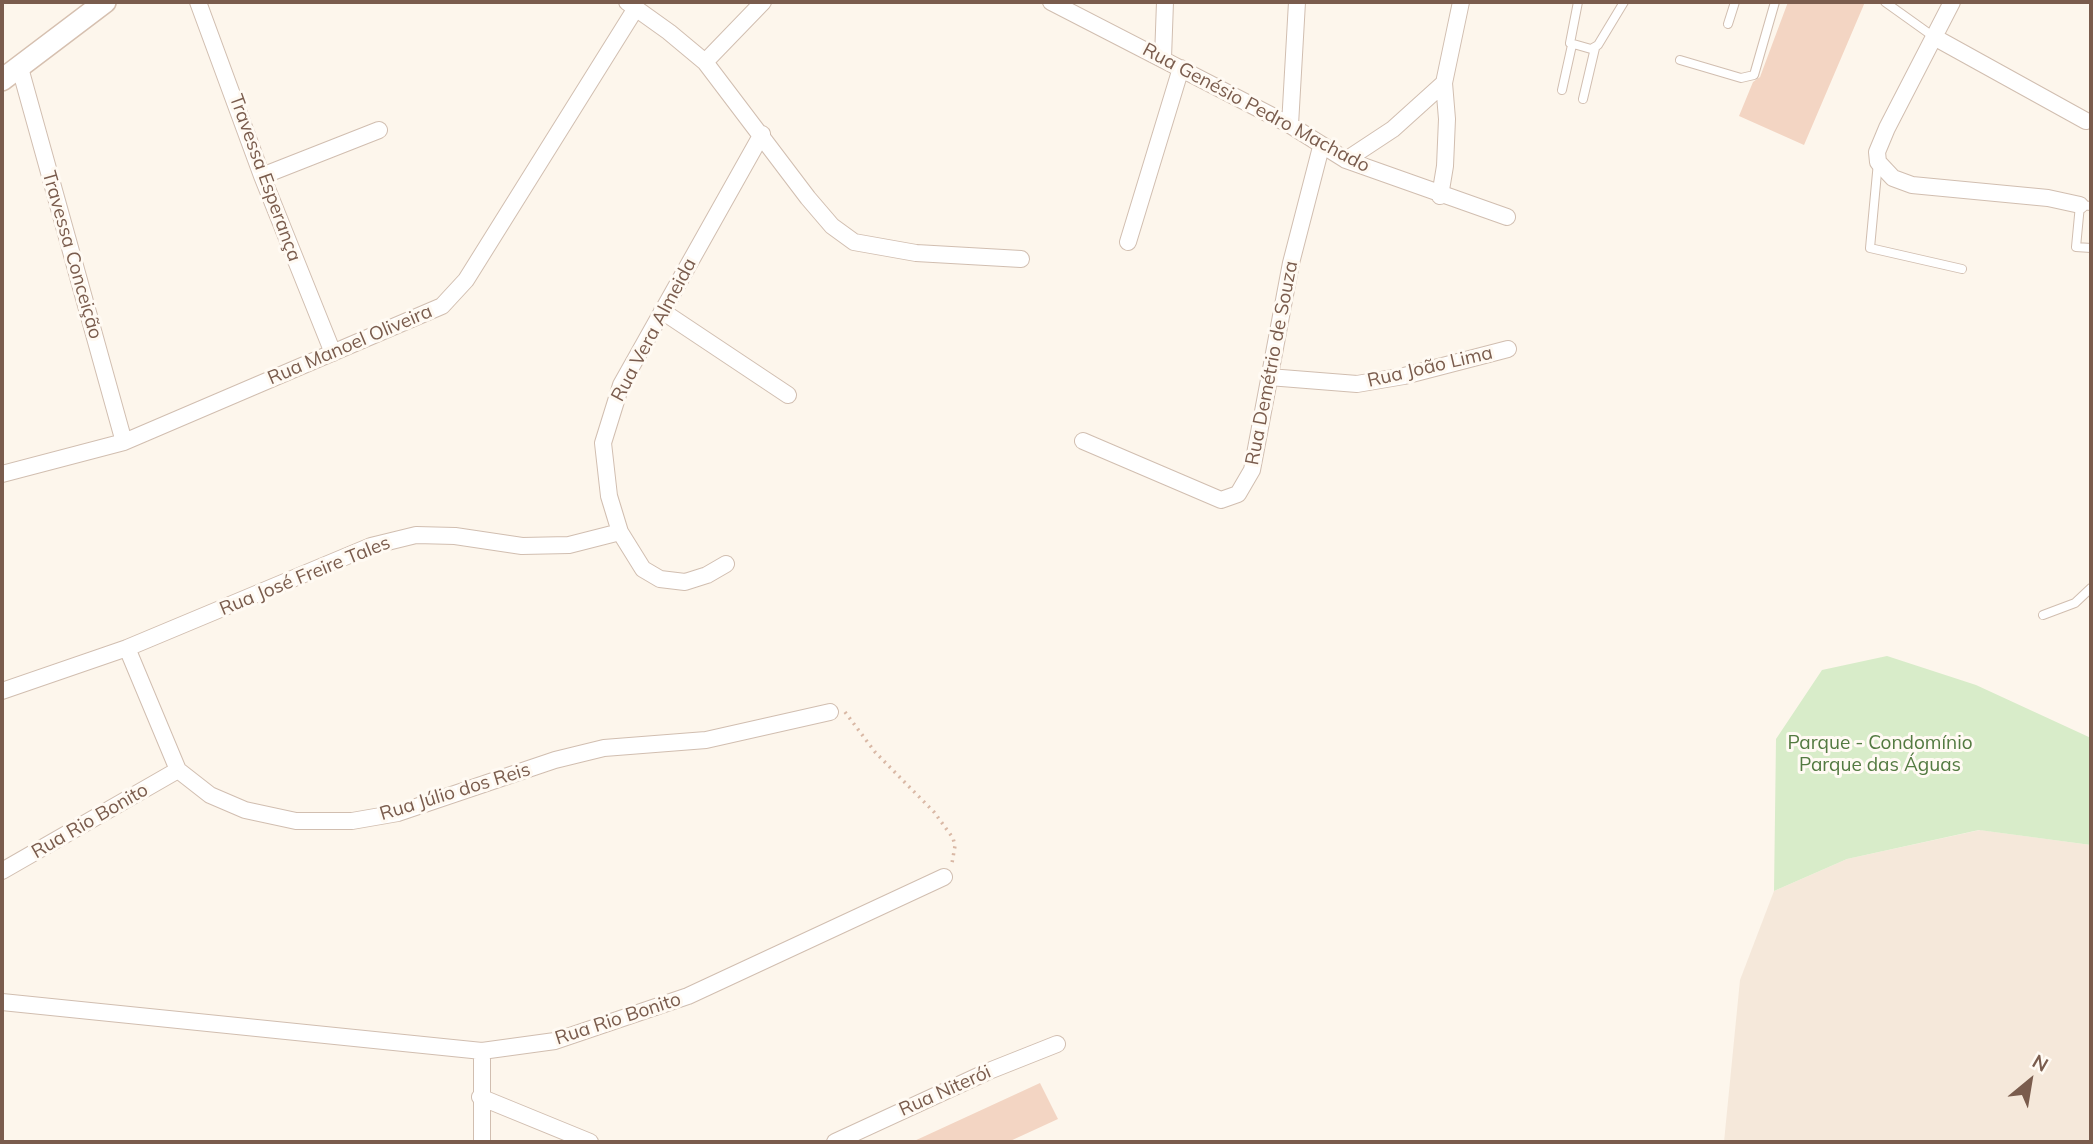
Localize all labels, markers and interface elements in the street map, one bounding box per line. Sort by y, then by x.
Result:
street label: Rua Genésio Pedro Machado [1138,38,1374,178]
street label: Travessa Esperança [224,91,306,265]
street label: Travessa Conceição [37,168,107,342]
street label: Rua Vera Almeida [607,254,701,406]
street label: Rua Demétrio de Souza [1241,259,1303,467]
street label: Rua Manoel Oliveira [264,300,436,390]
street label: Rua João Lima [1365,342,1495,392]
street label: Rua José Freire Tales [216,531,394,621]
park label: Parque - Condomínio Parque das Águas [1787,732,1973,776]
street label: Rua Júlio dos Reis [377,758,533,826]
street label: Rua Rio Bonito [28,778,152,864]
street label: Rua Rio Bonito [552,988,684,1050]
north arrow [1995,1046,2065,1116]
text: N [2028,1049,2053,1077]
street label: Rua Niterói [895,1061,995,1121]

